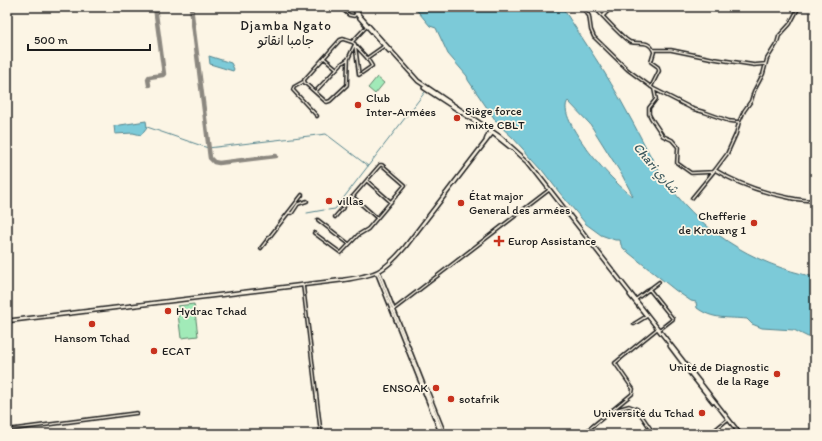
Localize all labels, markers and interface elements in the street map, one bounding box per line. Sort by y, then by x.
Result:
district label: Djamba Ngato جامبا انقاتو [240,18,332,49]
scale bar [28,26,150,52]
text: 500 m [34,33,68,47]
place label: Club Inter-Armées [366,91,436,119]
marker: Club Inter-Armées [353,100,363,110]
place label: Siège force mixte CBLT [465,104,525,132]
marker: Siège force mixte CBLT [452,113,462,123]
water label: Chari شاري [629,140,682,198]
place label: État major General des armées [469,189,570,217]
place label: villas [337,194,364,208]
marker: villas [324,196,334,206]
marker: État major General des armées [456,198,466,208]
place label: Chefferie de Krouang 1 [679,209,746,237]
marker: Chefferie de Krouang 1 [749,218,759,228]
place label: Europ Assistance [508,234,596,248]
marker: Europ Assistance [493,235,505,247]
place label: Hydrac Tchad [176,304,247,318]
marker: Hydrac Tchad [163,306,173,316]
marker: Hansom Tchad [87,319,97,329]
place label: Hansom Tchad [54,331,130,345]
place label: ECAT [162,344,191,358]
marker: ECAT [149,346,159,356]
place label: Unité de Diagnostic de la Rage [669,360,770,388]
marker: Unité de Diagnostic de la Rage [772,369,782,379]
place label: ENSOAK [383,381,428,395]
marker: ENSOAK [431,383,441,393]
place label: sotafrik [459,392,499,406]
marker: sotafrik [446,394,456,404]
place label: Université du Tchad [593,406,694,420]
marker: Université du Tchad [697,408,707,418]

